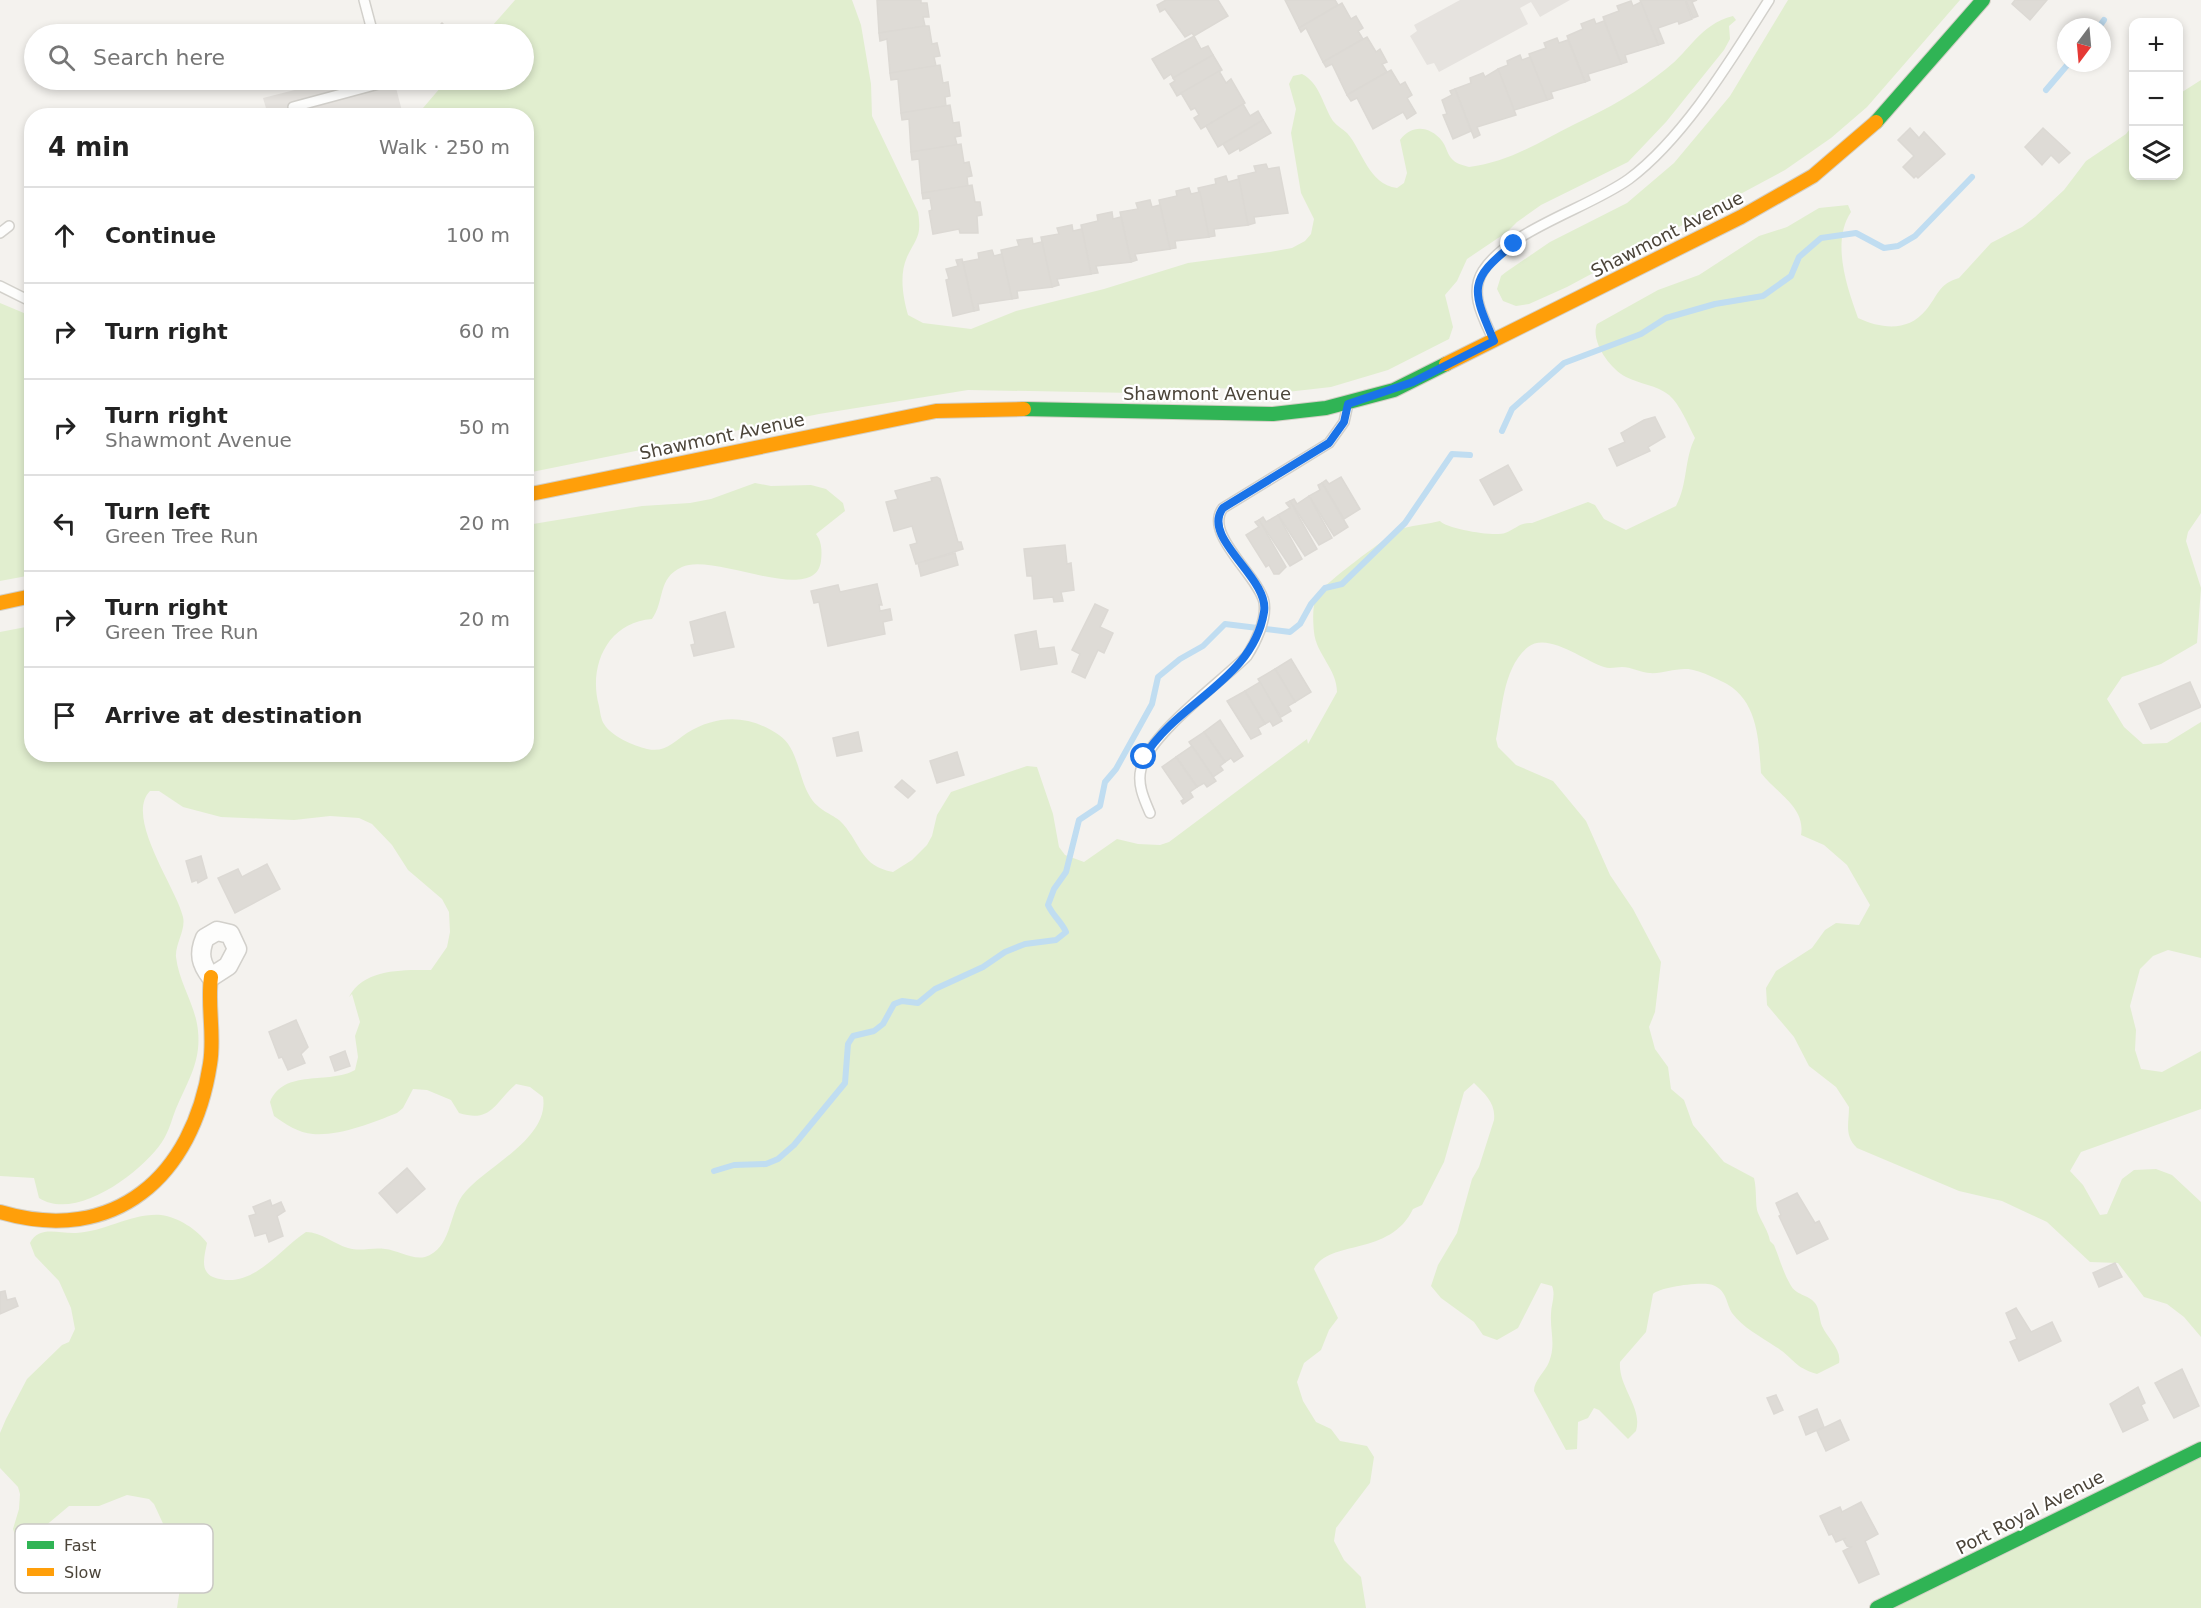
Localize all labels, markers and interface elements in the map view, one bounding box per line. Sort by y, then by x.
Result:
north arrow [2057,18,2111,72]
map controls [2129,18,2183,180]
button: + [2129,18,2183,72]
search box [24,24,534,90]
icon: search [45,41,78,74]
text: Search here [93,45,225,70]
button: − [2129,72,2183,126]
button: layers [2129,126,2183,180]
text: 4 min [48,132,130,162]
text: Walk · 250 m [379,135,510,159]
street label: Shawmont Avenue [1587,186,1747,282]
icon: ahead [48,219,81,252]
text: Continue [105,223,216,248]
text: 100 m [446,223,510,247]
route end [1500,230,1526,256]
icon: right [48,315,81,348]
text: Turn right [105,319,228,344]
text: 60 m [459,319,510,343]
street label: Shawmont Avenue [1123,383,1291,404]
text: Turn right [105,403,228,428]
street label: Shawmont Avenue [638,408,806,464]
icon: right [48,411,81,444]
text: 50 m [459,415,510,439]
text: Shawmont Avenue [105,428,292,452]
text: Turn left [105,499,210,524]
icon: left [48,507,81,540]
text: 20 m [459,511,510,535]
text: Green Tree Run [105,524,258,548]
text: Turn right [105,595,228,620]
icon: right [48,603,81,636]
text: 20 m [459,607,510,631]
text: Green Tree Run [105,620,258,644]
icon: arrive [48,699,81,732]
text: Arrive at destination [105,703,362,728]
route start [1130,743,1156,769]
street label: Port Royal Avenue [1952,1466,2108,1558]
legend [15,1524,213,1593]
text: Fast [64,1536,96,1555]
text: Slow [64,1563,101,1582]

